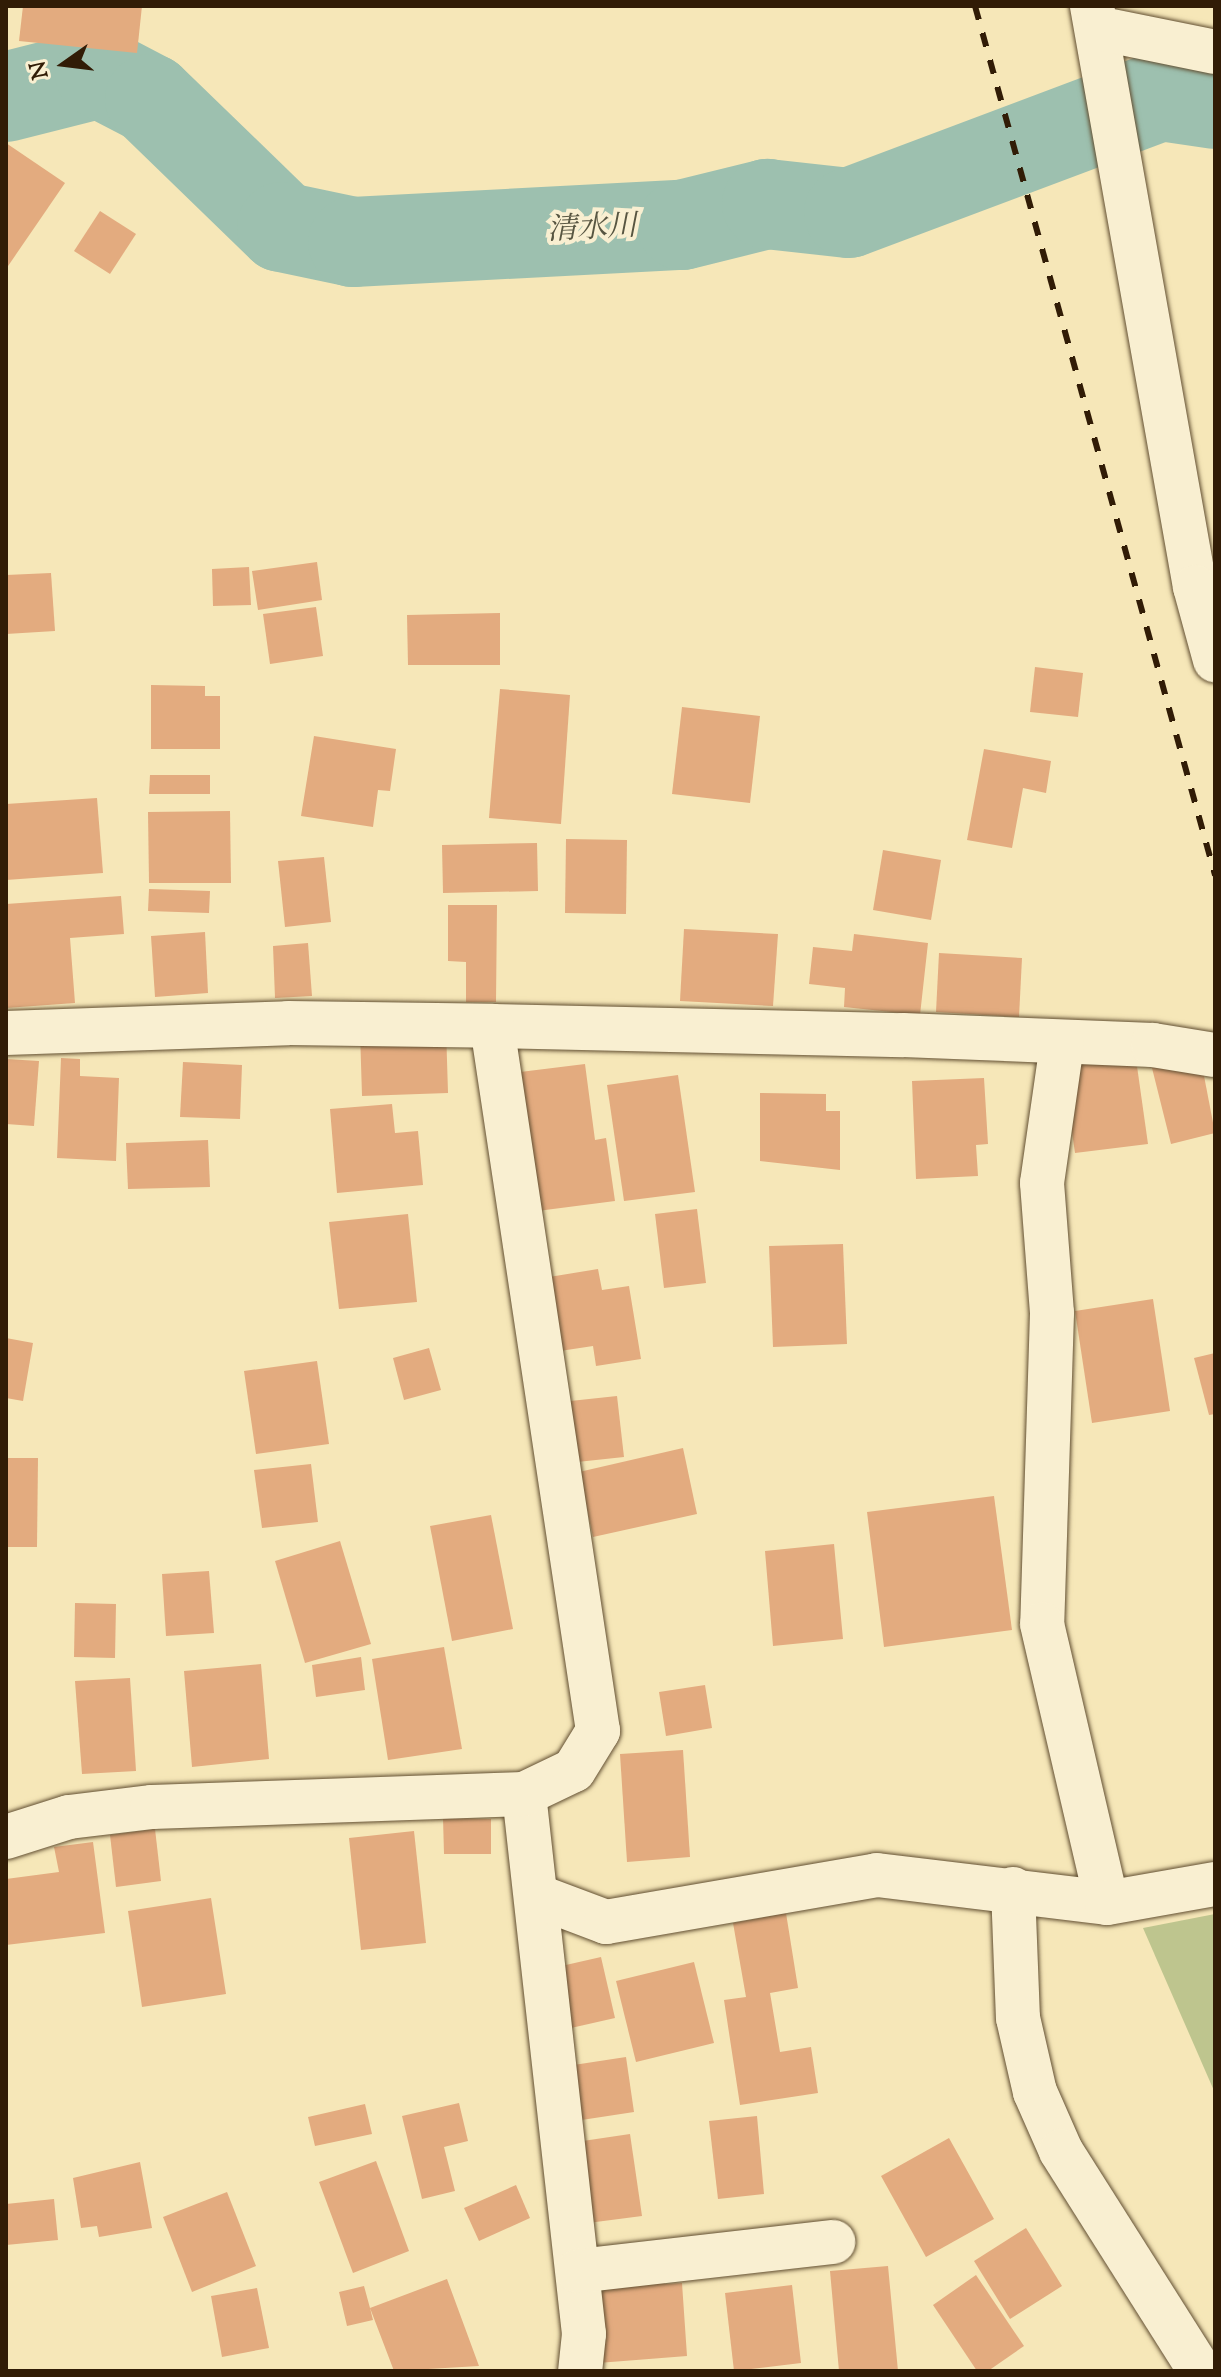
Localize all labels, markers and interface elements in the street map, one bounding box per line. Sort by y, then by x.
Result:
north arrow [24,24,104,104]
text: N [23,57,58,82]
water label: 清水川 [546,210,638,250]

